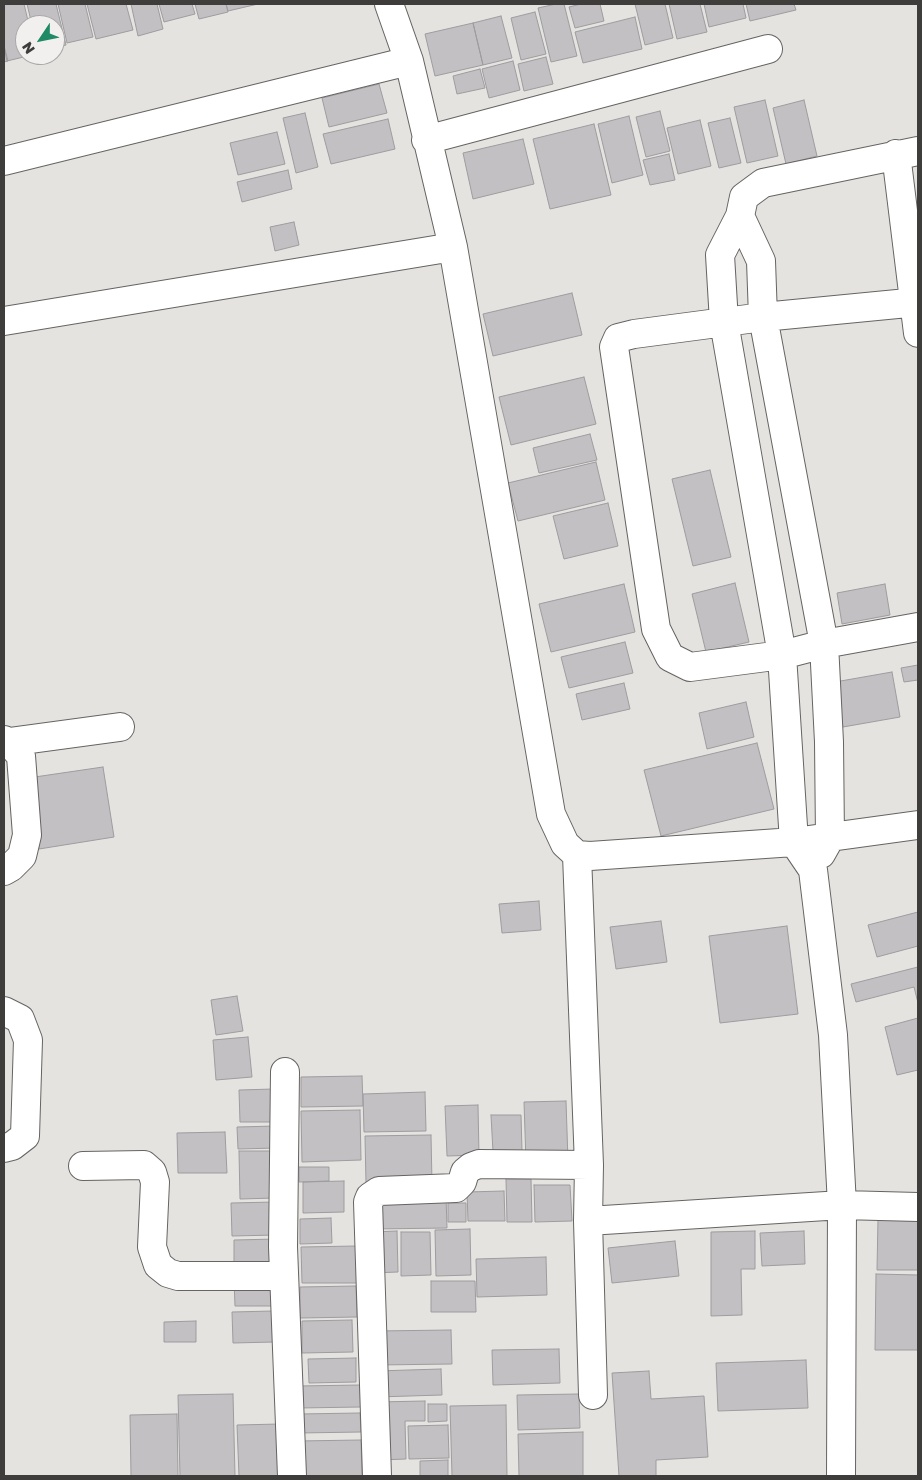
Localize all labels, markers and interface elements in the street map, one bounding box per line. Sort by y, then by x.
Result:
north arrow [15,15,65,65]
text: N [18,39,38,57]

